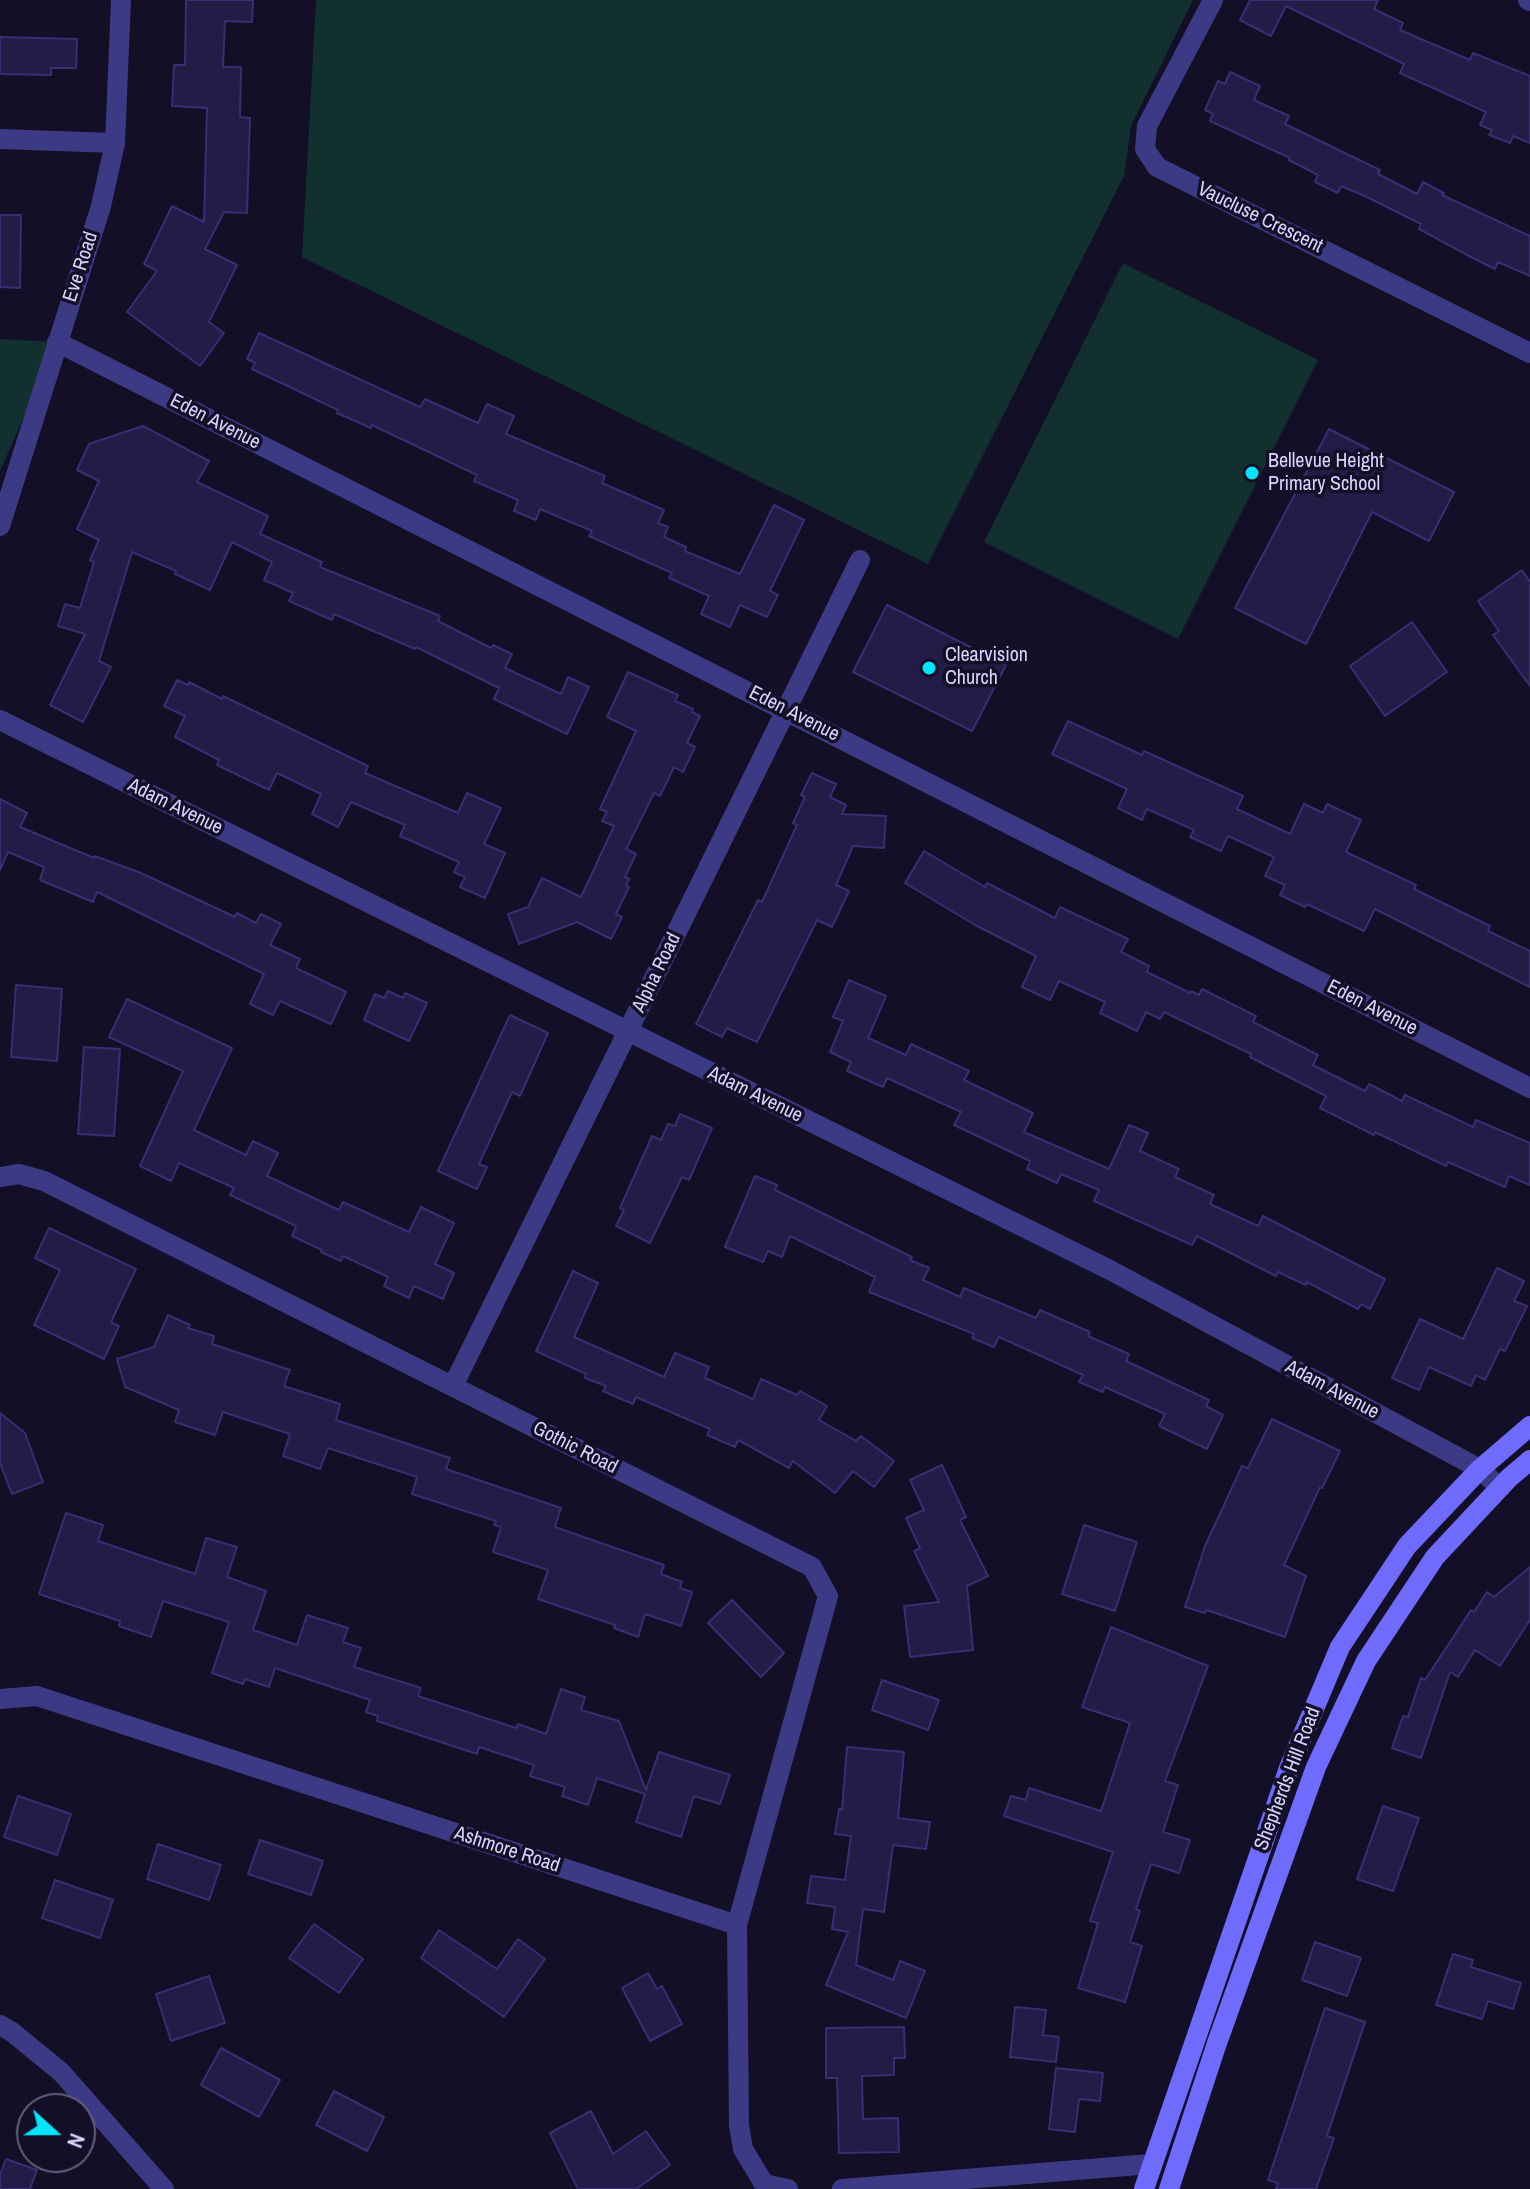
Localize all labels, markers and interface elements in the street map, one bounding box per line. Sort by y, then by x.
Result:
street label: Vaucluse Crescent [1193,177,1327,259]
street label: Eve Road [58,229,104,305]
street label: Eden Avenue [166,389,264,455]
place label: Bellevue Height Primary School [1268,450,1384,497]
marker: Bellevue Height Primary School [1243,464,1261,482]
place label: Clearvision Church [945,644,1028,691]
marker: Clearvision Church [920,659,938,677]
street label: Eden Avenue [745,681,843,747]
street label: Adam Avenue [124,774,226,840]
street label: Alpha Road [627,929,687,1017]
street label: Eden Avenue [1323,975,1421,1041]
street label: Adam Avenue [704,1062,806,1128]
street label: Adam Avenue [1281,1355,1383,1425]
street label: Gothic Road [529,1416,621,1480]
street label: Shepherds Hill Road [1250,1704,1326,1854]
street label: Ashmore Road [451,1822,563,1878]
north arrow [16,2093,96,2173]
text: N [60,2129,93,2152]

